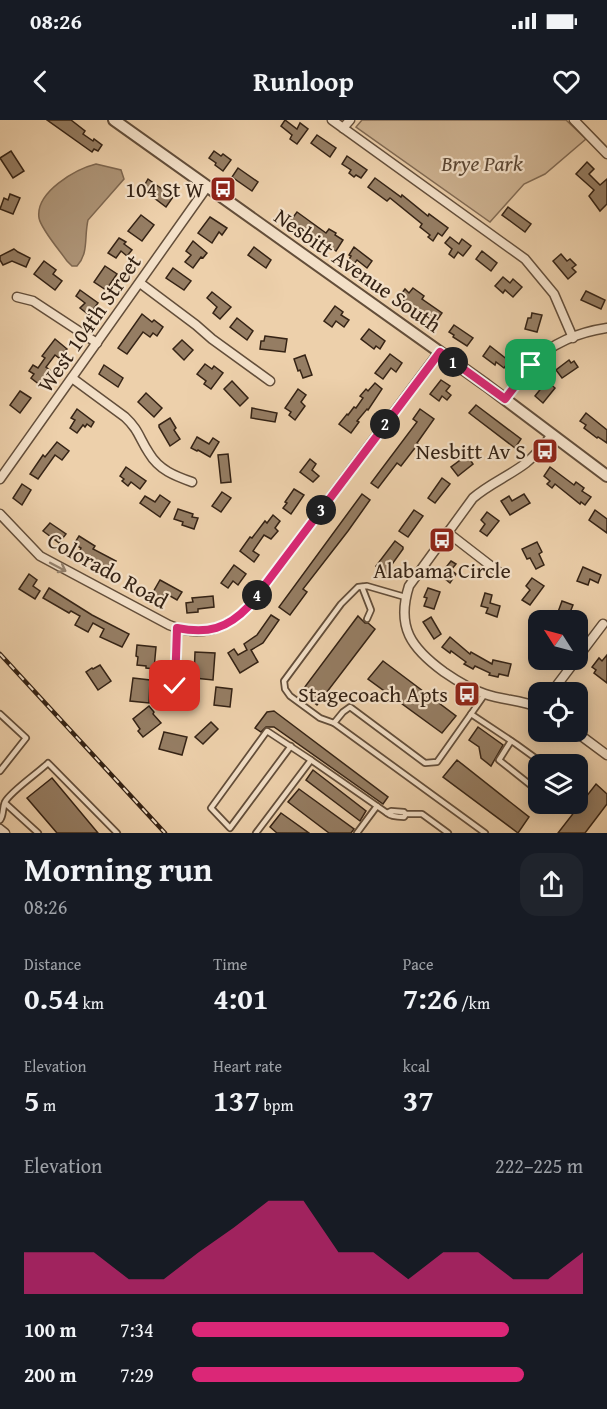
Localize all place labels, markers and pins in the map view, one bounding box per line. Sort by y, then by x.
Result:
place label: 104 St W [125,173,204,205]
bus stop icon: 104 St W [208,174,238,204]
pin [505,339,556,390]
pin: 1 [438,347,468,377]
pin: 2 [370,409,400,439]
place label: Nesbitt Av S [416,435,526,467]
bus stop icon: Nesbitt Av S [530,436,560,466]
pin: 3 [306,495,336,525]
bus stop icon: Alabama Circle [427,525,457,555]
place label: Alabama Circle [373,554,511,586]
pin: 4 [242,580,272,610]
pin [149,660,200,711]
place label: Stagecoach Apts [298,678,448,710]
bus stop icon: Stagecoach Apts [452,679,482,709]

